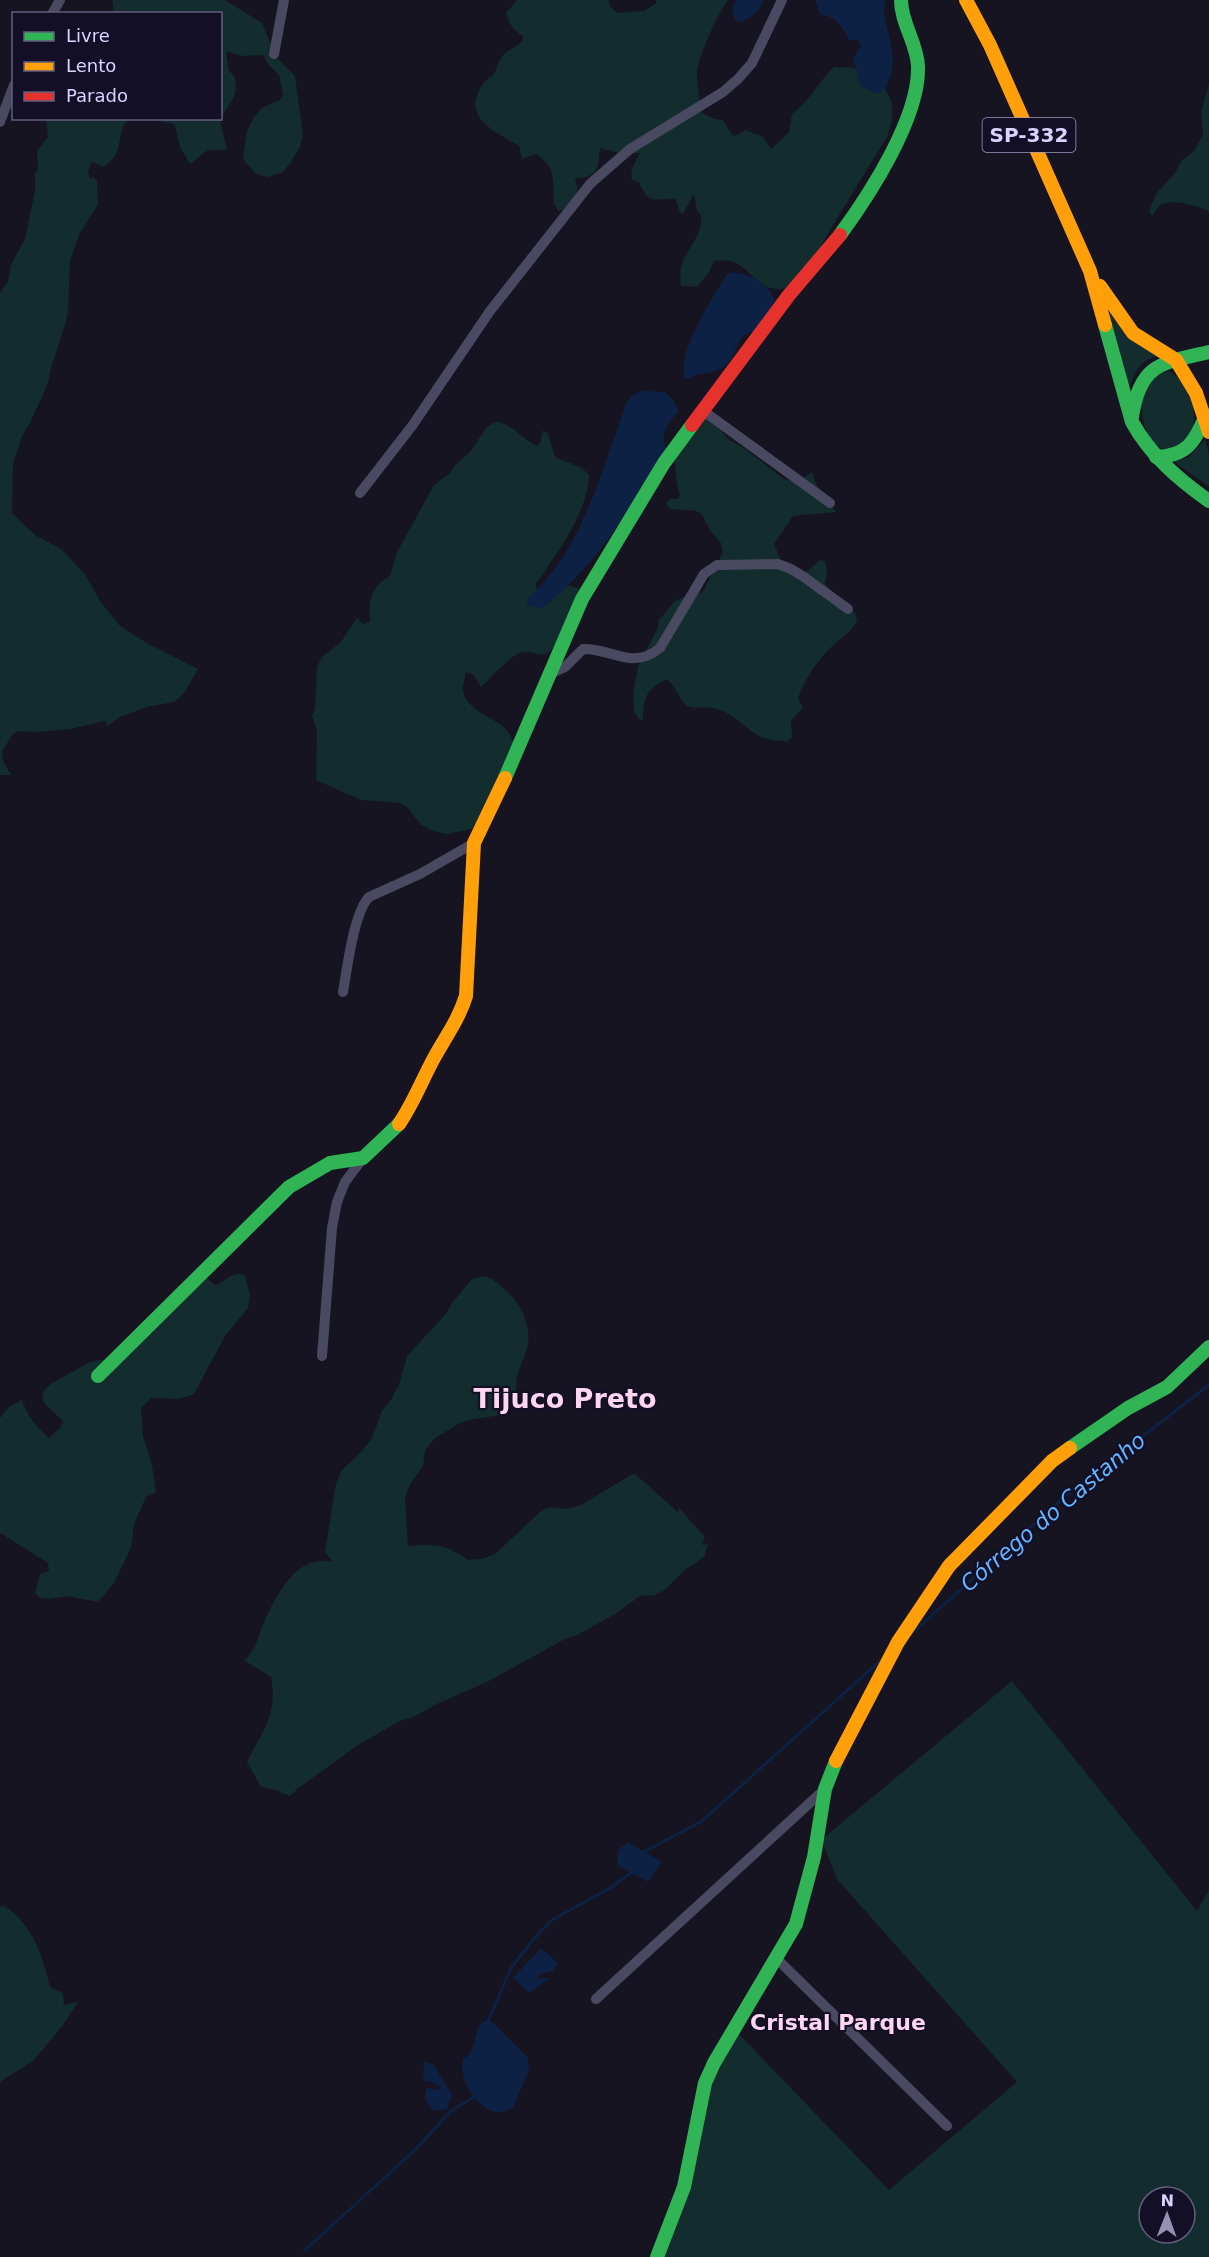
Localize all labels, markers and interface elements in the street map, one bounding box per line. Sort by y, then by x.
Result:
legend [12,12,222,120]
text: Livre [66,25,110,46]
text: Lento [66,55,116,76]
text: Parado [66,85,128,106]
road number: SP-332 [982,118,1076,152]
district label: Tijuco Preto [474,1383,656,1414]
water label: Córrego do Castanho [956,1428,1150,1596]
district label: Cristal Parque [750,2010,926,2035]
north arrow [1137,2185,1197,2245]
text: N [1160,2191,1174,2210]

